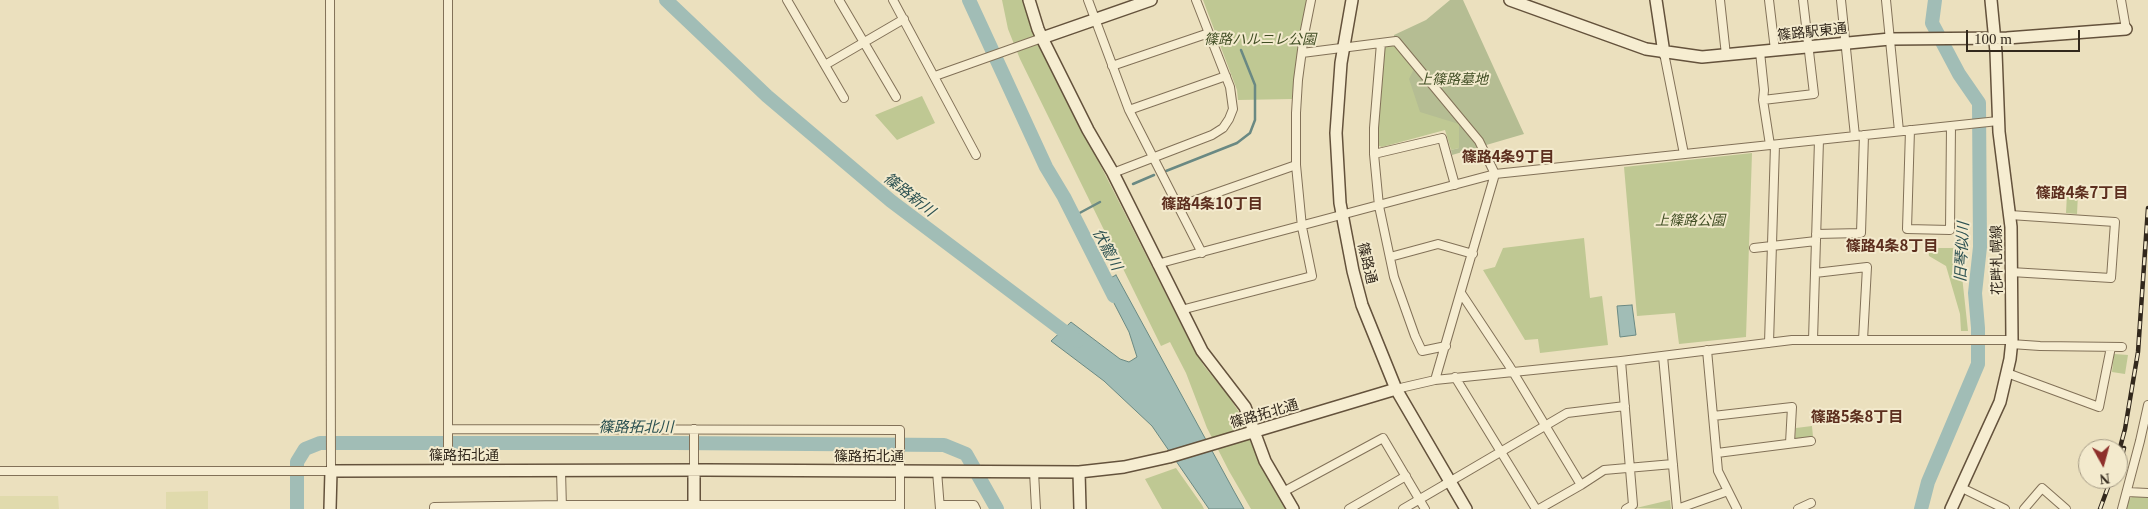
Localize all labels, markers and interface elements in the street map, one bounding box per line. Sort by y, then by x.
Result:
street label: 篠路駅東通 [1776,19,1848,43]
scale bar [1968,20,2082,52]
park label: 篠路ハルニレ公園 [1204,31,1316,47]
text: 100 m [1974,31,2012,47]
park label: 上篠路墓地 [1418,71,1488,87]
district label: 篠路4条9丁目 [1462,147,1554,165]
water label: 篠路新川 [881,168,939,220]
district label: 篠路4条7丁目 [2036,183,2128,201]
district label: 篠路4条10丁目 [1161,194,1263,212]
park label: 上篠路公園 [1655,212,1725,228]
water label: 旧琴似川 [1950,222,1972,282]
water label: 伏籠川 [1089,225,1127,273]
street label: 花畔札幌線 [1987,225,2005,295]
district label: 篠路4条8丁目 [1846,236,1938,254]
street label: 篠路通 [1355,241,1381,285]
street label: 篠路拓北通 [1228,395,1300,431]
district label: 篠路5条8丁目 [1811,407,1903,425]
water label: 篠路拓北川 [599,417,673,435]
north arrow [2078,439,2128,489]
street label: 篠路拓北通 [429,447,499,463]
street label: 篠路拓北通 [834,448,904,464]
text: N [2099,470,2111,486]

